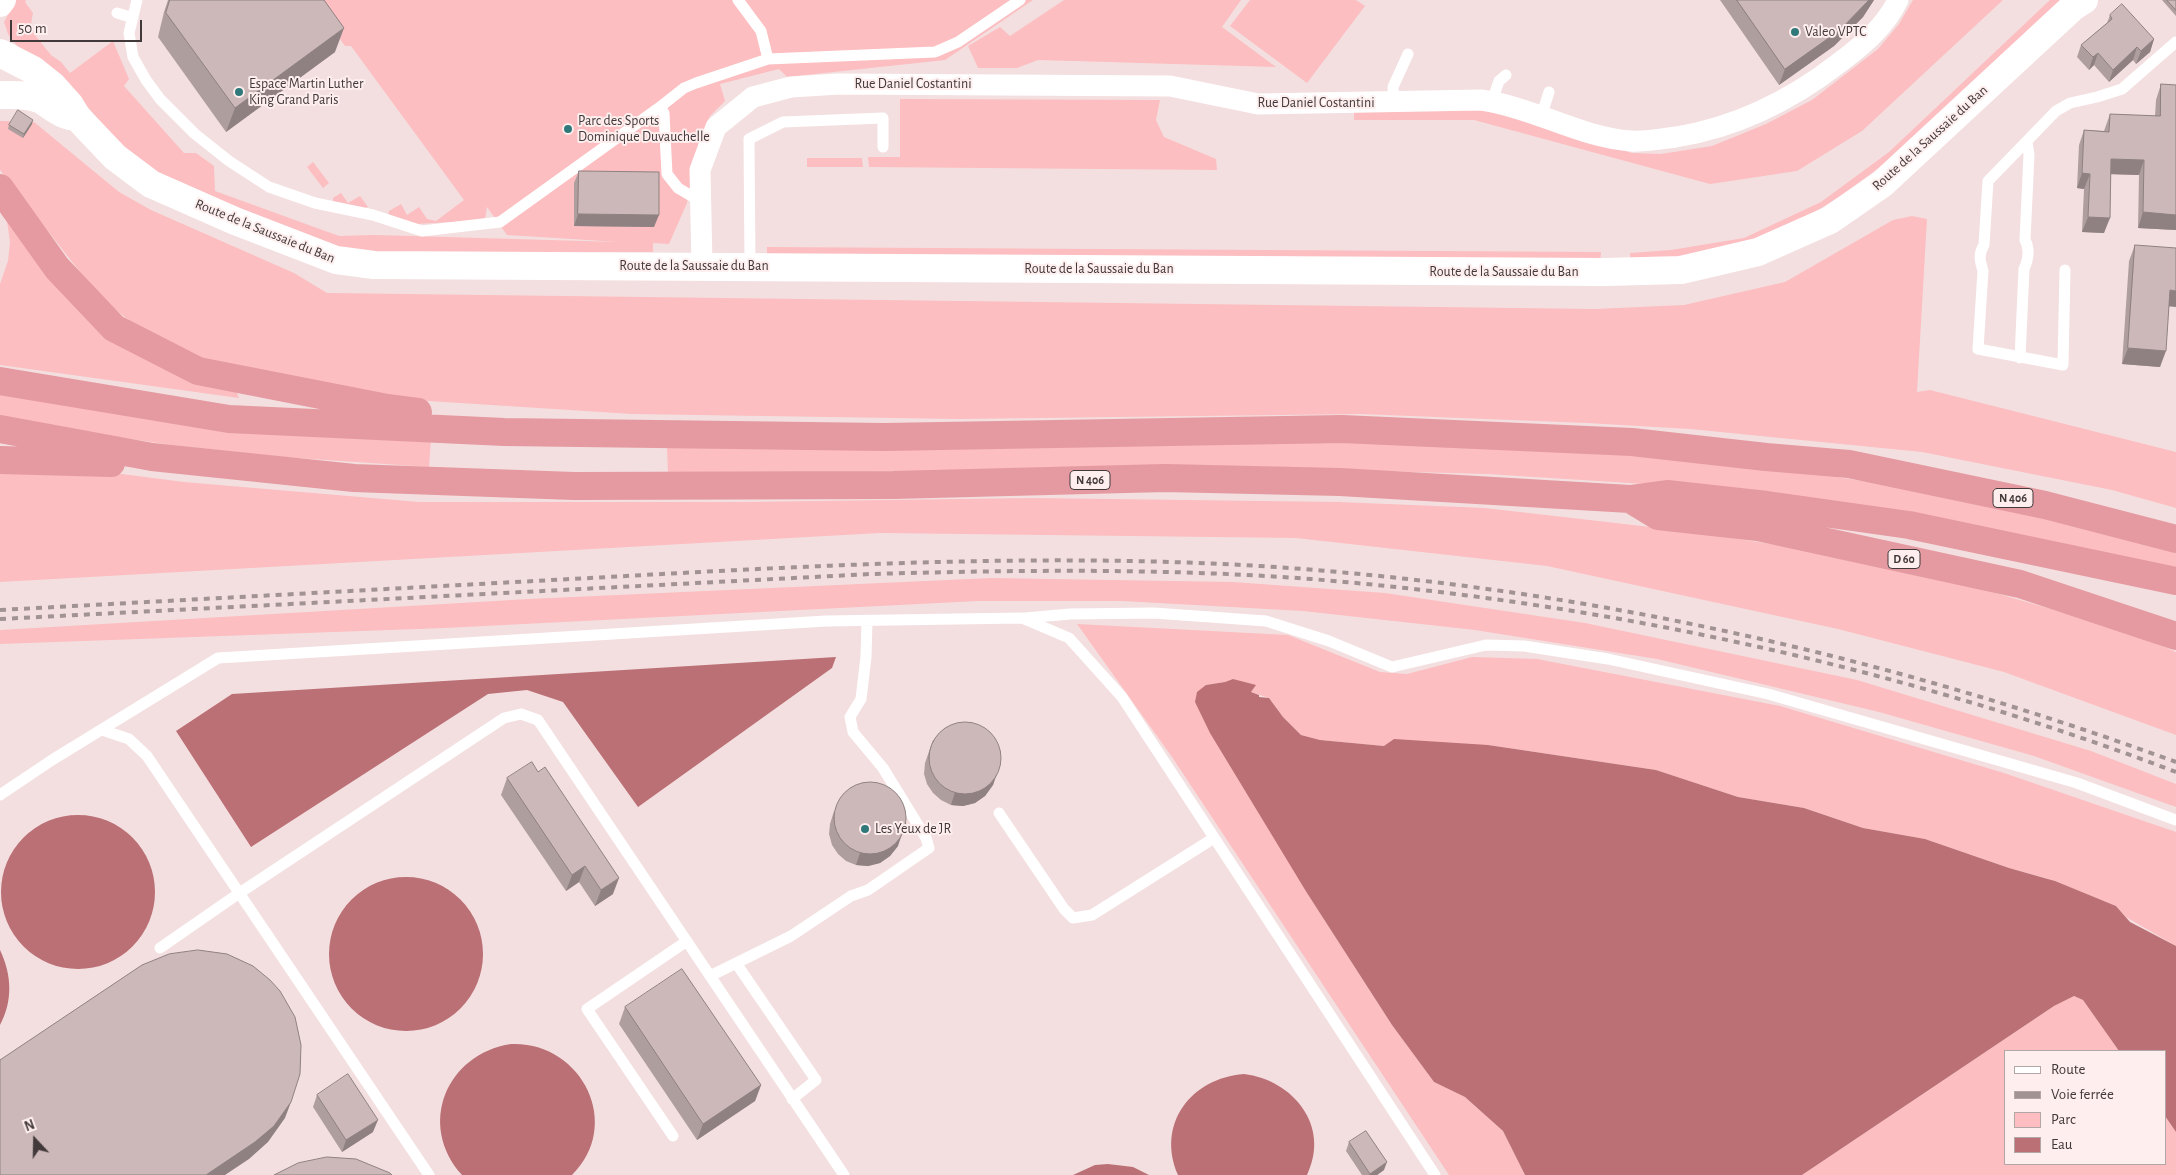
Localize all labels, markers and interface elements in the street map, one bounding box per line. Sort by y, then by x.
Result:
scale bar [12,10,145,42]
text: 50 m [18,21,47,36]
place label: Valeo VPTC [1805,24,1866,40]
marker: Valeo VPTC [1789,26,1801,38]
place label: Espace Martin Luther King Grand Paris [249,76,363,108]
street label: Rue Daniel Costantini [854,76,972,92]
street label: Route de la Saussaie du Ban [1869,82,1991,194]
marker: Espace Martin Luther King Grand Paris [233,86,245,98]
street label: Rue Daniel Costantini [1257,95,1375,111]
place label: Parc des Sports Dominique Duvauchelle [578,113,710,146]
marker: Parc des Sports Dominique Duvauchelle [562,123,574,135]
street label: Route de la Saussaie du Ban [193,195,337,267]
street label: Route de la Saussaie du Ban [619,258,769,274]
street label: Route de la Saussaie du Ban [1024,261,1174,277]
street label: Route de la Saussaie du Ban [1429,264,1579,280]
road number: N 406 [1070,470,1110,490]
road number: N 406 [1993,488,2033,508]
road number: D 60 [1888,550,1920,568]
place label: Les Yeux de JR [875,821,951,837]
marker: Les Yeux de JR [859,823,871,835]
legend [2004,1050,2166,1165]
text: Route [2051,1062,2085,1077]
text: Voie ferrée [2051,1087,2114,1102]
text: Parc [2051,1112,2076,1127]
north arrow [10,1115,60,1165]
text: N [23,1118,37,1134]
text: Eau [2051,1137,2073,1152]

